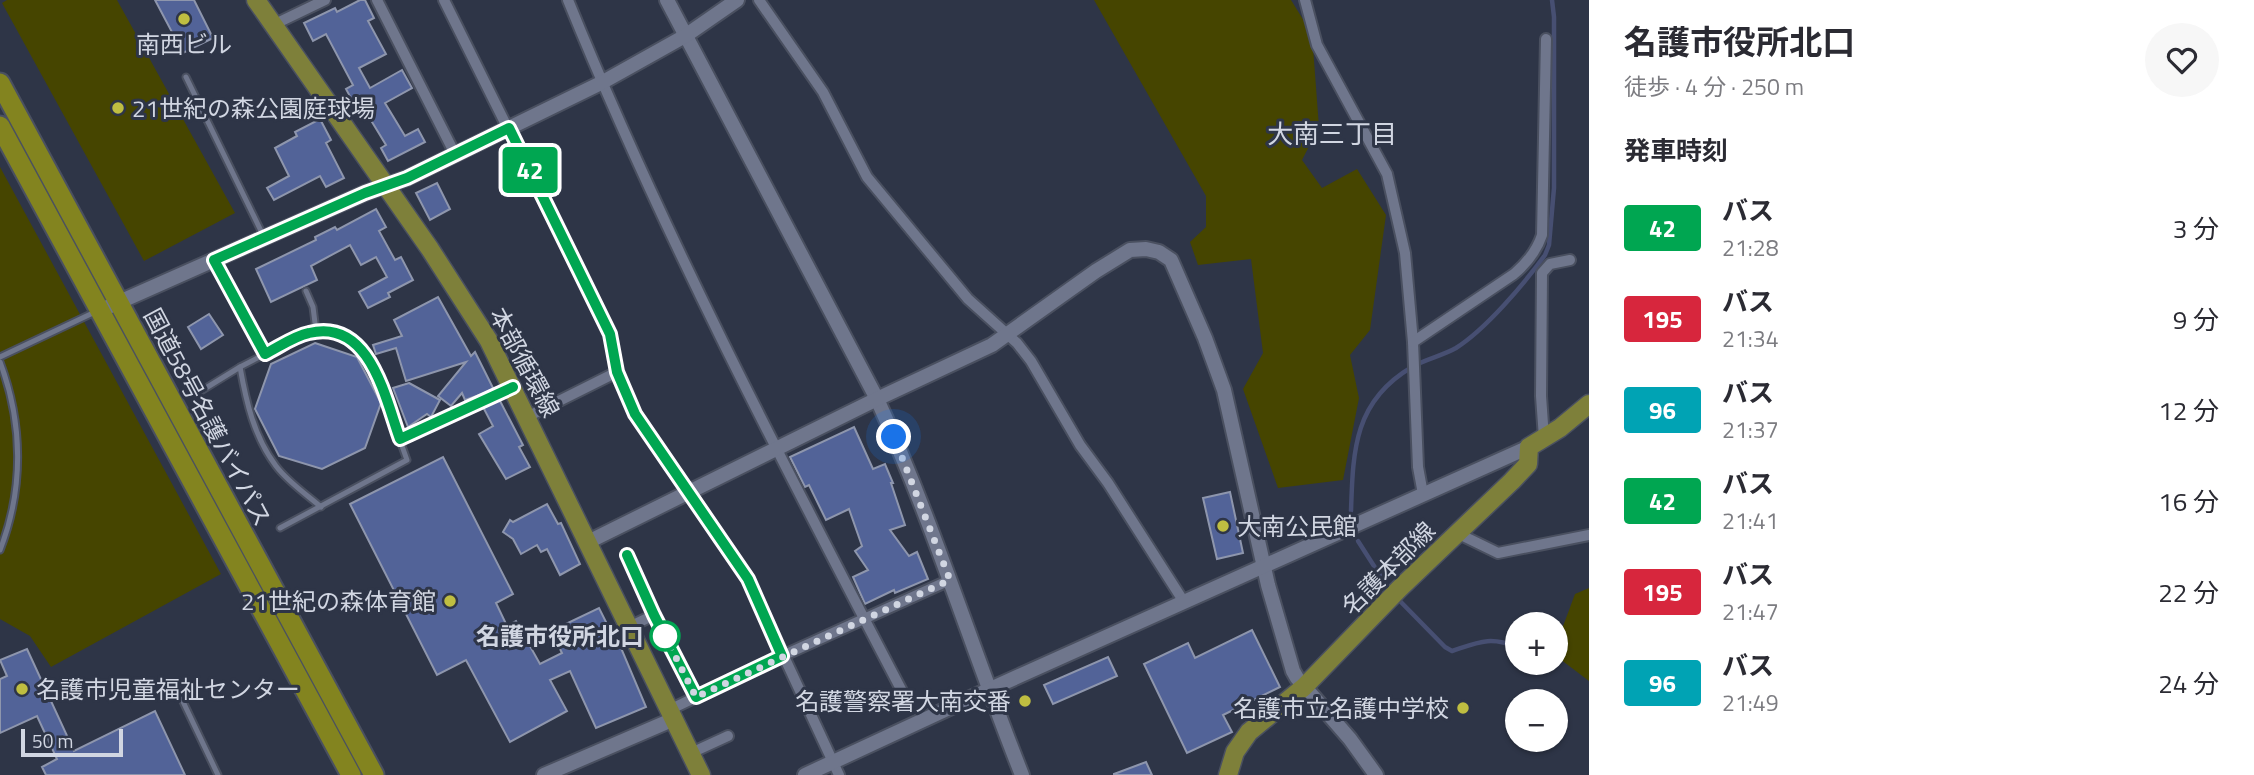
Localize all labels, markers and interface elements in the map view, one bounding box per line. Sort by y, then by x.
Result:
marker: 南西ビル [176,11,192,27]
text: 名護市役所北口 [1624,17,1855,67]
button: heart [2145,23,2219,97]
place label: 南西ビル [136,26,232,62]
text: 徒歩 · 4 分 · 250 m [1624,69,1804,104]
place label: 21世紀の森公園庭球場 [132,90,375,126]
marker: 21世紀の森公園庭球場 [110,100,126,116]
district label: 大南三丁目 [1267,114,1397,153]
text: 発車時刻 [1624,131,1728,170]
line badge: 42 [498,147,562,193]
text: 42 [517,152,543,188]
text: バス [1722,191,1774,230]
text: 3 分 [2173,209,2219,248]
text: 42 [1649,210,1676,246]
text: 21:28 [1722,230,1779,265]
text: バス [1722,282,1774,321]
text: 9 分 [2173,300,2219,339]
street label: 本部循環線 [481,301,569,423]
text: 195 [1642,301,1683,337]
street label: 国道58号名護バイパス [135,302,281,532]
text: 21:34 [1722,321,1779,356]
text: バス [1722,373,1774,412]
text: 12 分 [2158,391,2219,430]
text: 96 [1649,392,1676,428]
text: 21:37 [1722,412,1779,447]
your location [876,419,911,454]
text: バス [1722,464,1774,503]
text: 16 分 [2158,482,2219,521]
text: 42 [1649,483,1676,519]
text: 21:41 [1722,503,1779,538]
place label: 大南公民館 [1237,508,1357,544]
street label: 名護本部線 [1333,513,1443,623]
marker: 大南公民館 [1215,518,1231,534]
text: バス [1722,555,1774,594]
text: 22 分 [2158,573,2219,612]
text: 195 [1642,574,1683,610]
place label: 21世紀の森体育館 [241,583,436,619]
marker: 21世紀の森体育館 [442,593,458,609]
text: 21:47 [1722,594,1779,629]
map controls [1505,612,1568,752]
button: + [1505,612,1568,675]
place label: 名護市役所北口 [476,618,644,654]
marker: 名護市役所北口 [650,621,680,651]
text: バス [1722,646,1774,685]
text: 24 分 [2158,664,2219,703]
text: 96 [1649,665,1676,701]
place label: 名護市児童福祉センター [36,671,300,707]
marker: 名護市児童福祉センター [14,681,30,697]
place label: 名護警察署大南交番 [795,683,1011,719]
text: 21:49 [1722,685,1779,720]
button: − [1505,689,1568,752]
place label: 名護市立名護中学校 [1233,690,1449,726]
marker: 名護警察署大南交番 [1017,693,1033,709]
marker: 名護市立名護中学校 [1455,700,1471,716]
scale bar [21,726,122,758]
text: 50 m [32,726,73,755]

